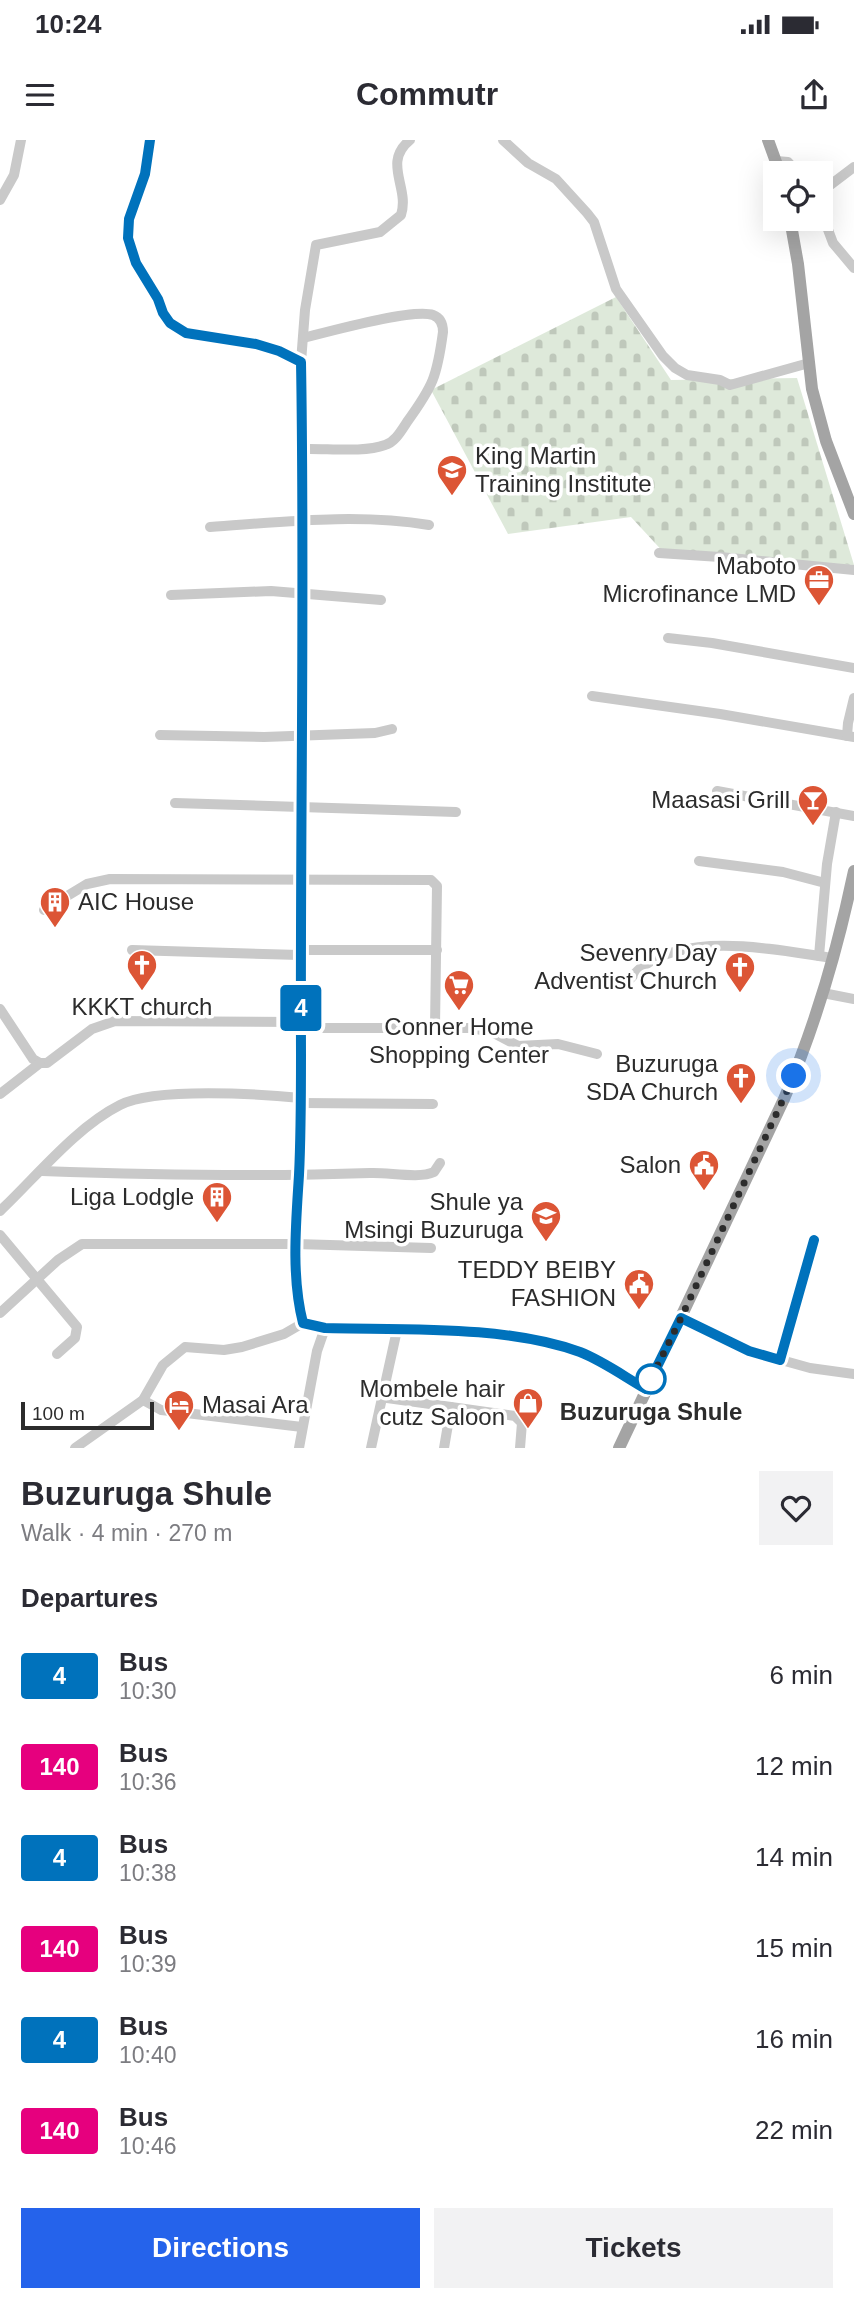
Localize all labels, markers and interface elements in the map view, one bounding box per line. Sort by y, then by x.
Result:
text: 10:24 [35,9,102,39]
icon: menu [21,76,59,114]
text: Commutr [356,76,498,112]
icon: share [795,76,833,114]
map controls [763,161,833,231]
button: locate [763,161,833,231]
place label: King Martin Training Institute [475,442,652,497]
school or university icon: King Martin Training Institute [435,453,469,497]
place label: Maboto Microfinance LMD [603,552,796,607]
office icon: Maboto Microfinance LMD [802,563,836,607]
bar icon: Maasasi Grill [796,783,830,827]
place label: Maasasi Grill [651,786,790,813]
building icon: AIC House [38,885,72,929]
place label: AIC House [78,888,194,915]
place label: Sevenry Day Adventist Church [534,939,717,994]
church icon: KKKT church [125,948,159,992]
church icon: Sevenry Day Adventist Church [723,950,757,994]
supermarket icon: Conner Home Shopping Center [442,968,476,1012]
line badge: 4 [278,985,324,1031]
place label: KKKT church [72,993,212,1020]
text: 4 [294,994,308,1021]
place label: Conner Home Shopping Center [369,1013,549,1068]
place label: Buzuruga SDA Church [586,1050,719,1105]
your location [776,1058,811,1093]
church icon: Buzuruga SDA Church [724,1061,758,1105]
public building icon: Salon [687,1148,721,1192]
place label: Salon [620,1151,681,1178]
building icon: Liga Lodgle [200,1180,234,1224]
place label: Liga Lodgle [70,1183,194,1210]
place label: Shule ya Msingi Buzuruga [344,1188,524,1243]
school or university icon: Shule ya Msingi Buzuruga [529,1199,563,1243]
place label: TEDDY BEIBY FASHION [458,1256,616,1311]
public building icon: TEDDY BEIBY FASHION [622,1267,656,1311]
marker: Buzuruga Shule [636,1364,666,1394]
place label: Mombele hair cutz Saloon [360,1375,505,1430]
shop icon: Mombele hair cutz Saloon [511,1386,545,1430]
hotel icon: Masai Ara [162,1388,196,1432]
place label: Masai Ara [202,1391,309,1418]
place label: Buzuruga Shule [560,1398,742,1425]
scale bar [21,1399,154,1431]
text: 100 m [32,1403,85,1424]
button: heart [759,1471,833,1545]
text: Buzuruga Shule [21,1475,272,1512]
text: Walk · 4 min · 270 m [21,1520,232,1546]
text: Departures [21,1583,158,1613]
text: Bus [119,1647,168,1677]
text: 6 min [769,1660,833,1690]
text: 4 [53,1662,66,1689]
text: 10:30 [119,1678,177,1704]
text: Bus [119,1738,168,1768]
text: 12 min [755,1751,833,1781]
text: 140 [39,1753,80,1780]
text: 10:36 [119,1769,177,1795]
text: Bus [119,1829,168,1859]
text: 14 min [755,1842,833,1872]
text: 4 [53,1844,66,1871]
text: 10:38 [119,1860,177,1886]
text: Bus [119,1920,168,1950]
text: 15 min [755,1933,833,1963]
text: 140 [39,1935,80,1962]
text: 10:39 [119,1951,177,1977]
text: Bus [119,2011,168,2041]
text: 16 min [755,2024,833,2054]
text: 4 [53,2026,66,2053]
text: 10:40 [119,2042,177,2068]
text: Bus [119,2102,168,2132]
text: 22 min [755,2115,833,2145]
text: 140 [39,2117,80,2144]
text: 10:46 [119,2133,177,2159]
button: Directions [21,2208,420,2288]
button: Tickets [434,2208,833,2288]

